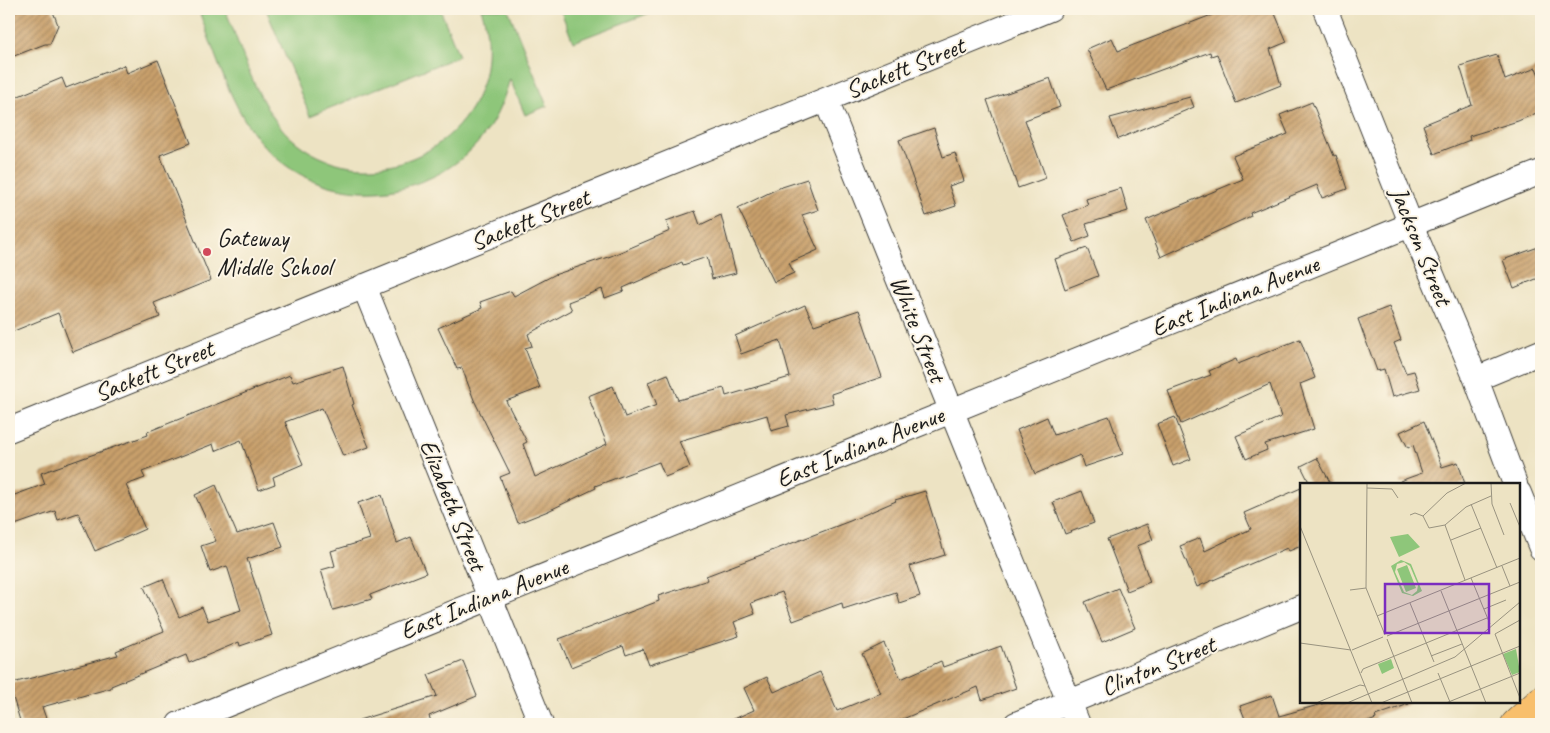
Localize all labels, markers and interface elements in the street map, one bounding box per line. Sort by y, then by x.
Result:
street label: Sackett Street [841,29,972,106]
street label: Sackett Street [466,181,597,258]
street label: Jackson Street [1382,181,1460,312]
place label: Gateway Middle School [217,222,337,283]
marker: Gateway Middle School [201,246,213,258]
street label: East Indiana Avenue [1147,247,1325,344]
street label: White Street [882,271,955,389]
street label: Sackett Street [90,332,221,409]
street label: East Indiana Avenue [772,398,950,495]
street label: Elizabeth Street [412,435,495,578]
inset map [1300,483,1520,703]
street label: East Indiana Avenue [396,550,574,647]
street label: Clinton Street [1096,628,1222,703]

